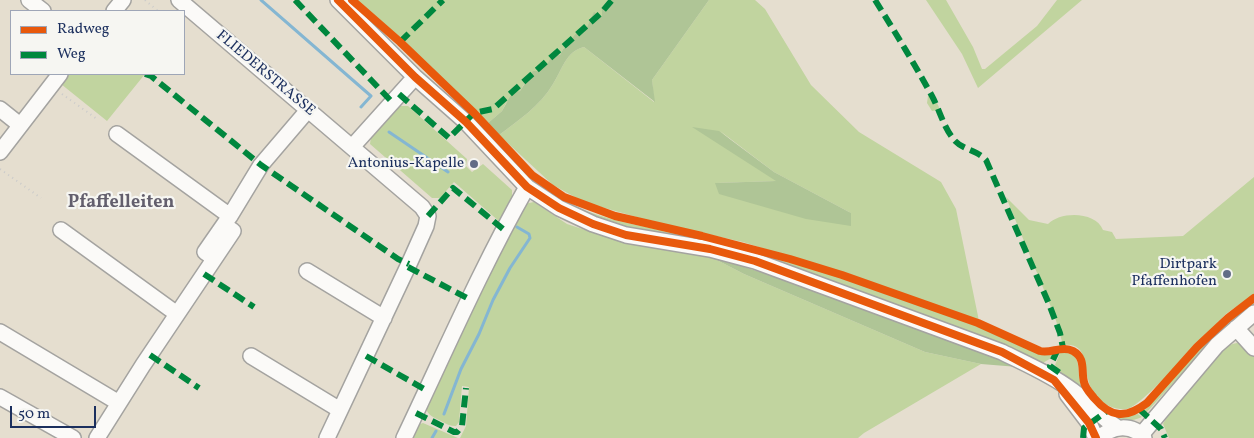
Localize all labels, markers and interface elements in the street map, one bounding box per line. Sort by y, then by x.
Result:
legend [10,10,185,75]
text: Radweg [57,19,109,40]
street label: FLIEDERSTRASSE [212,27,318,121]
text: Weg [57,44,86,65]
place label: Antonius-Kapelle [348,155,464,173]
marker: Antonius-Kapelle [468,158,480,170]
district label: Pfaffelleiten [68,193,174,215]
place label: Dirtpark Pfaffenhofen [1132,256,1217,291]
marker: Dirtpark Pfaffenhofen [1221,268,1233,280]
scale bar [12,396,99,428]
text: 50 m [18,404,50,425]

